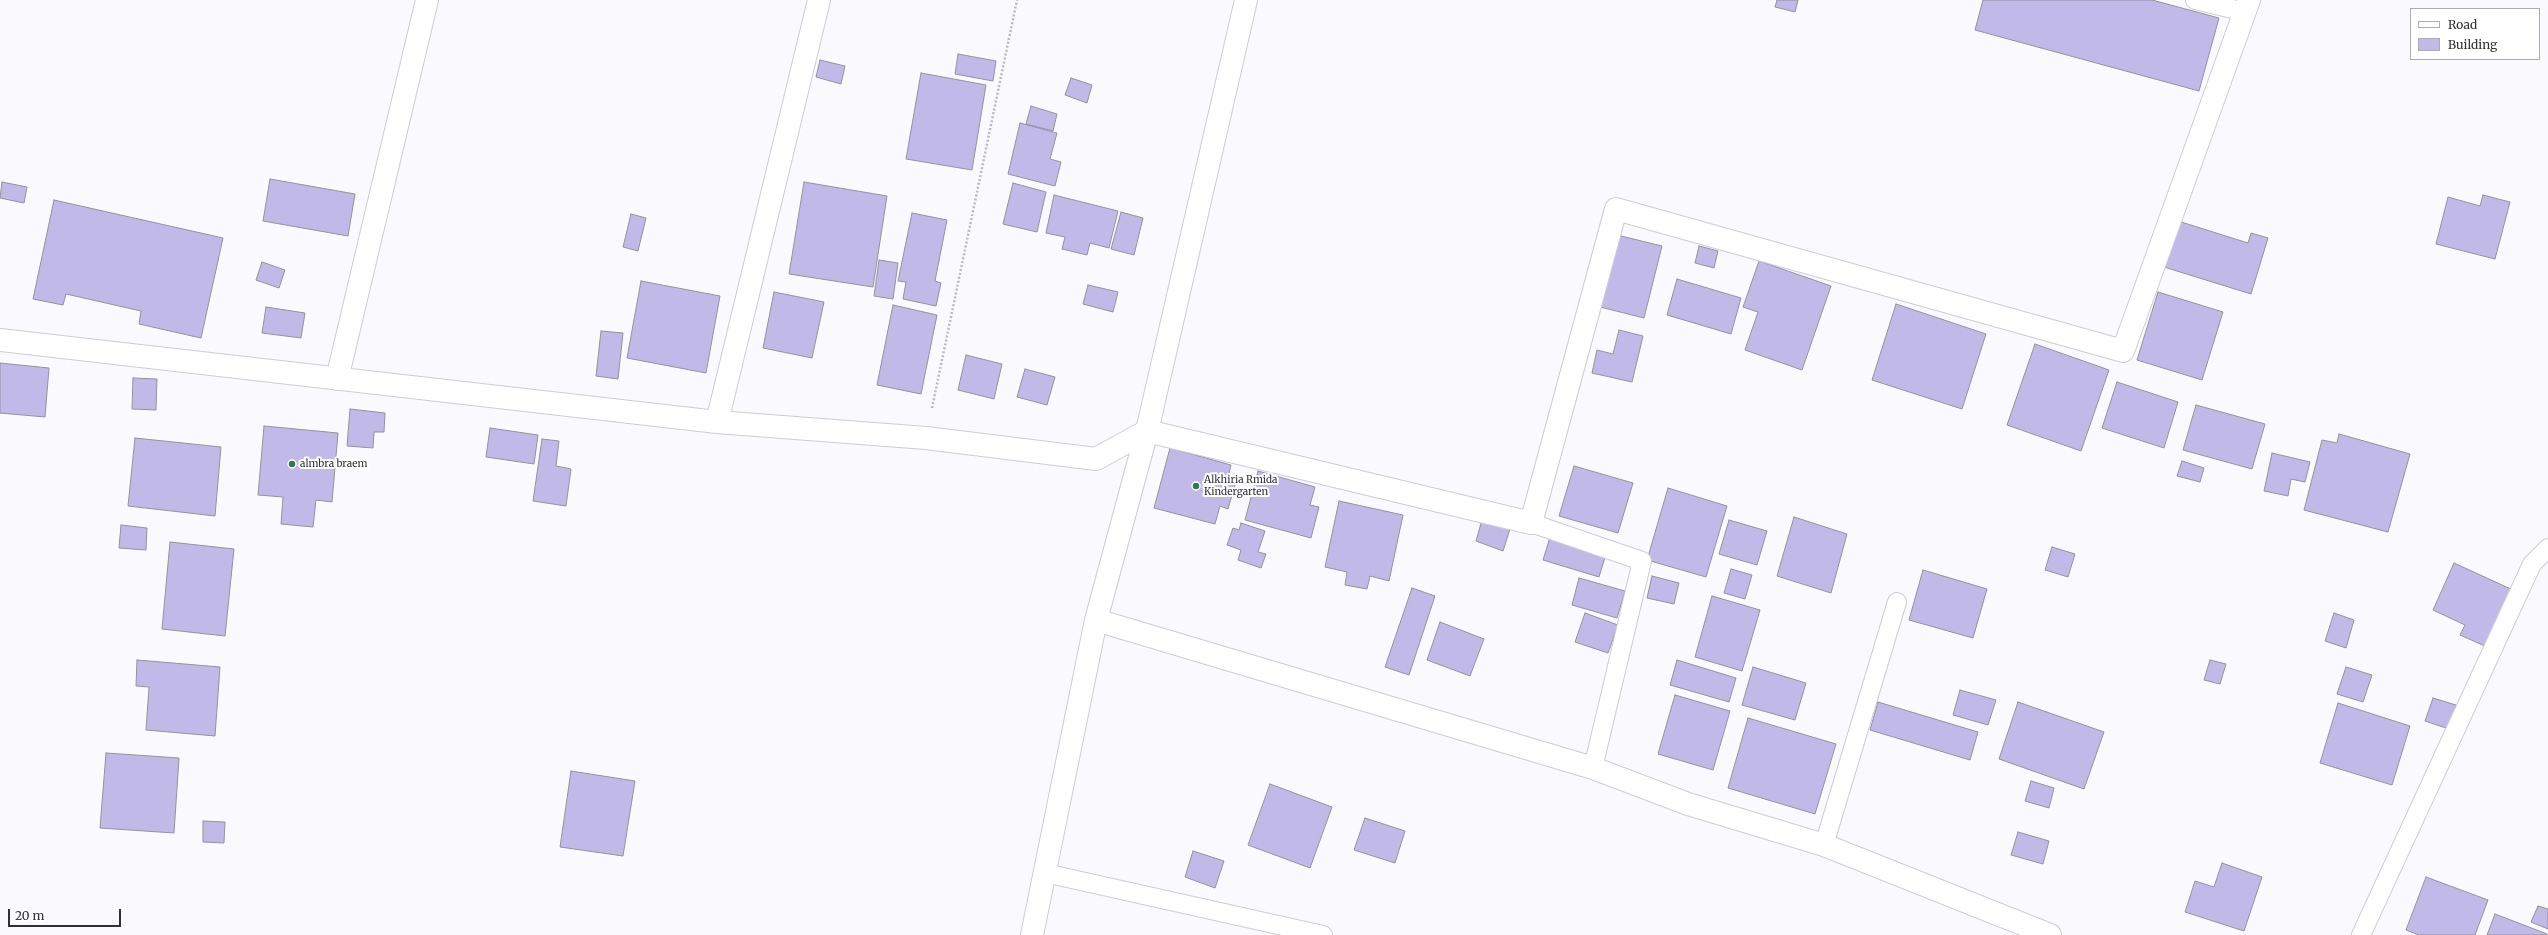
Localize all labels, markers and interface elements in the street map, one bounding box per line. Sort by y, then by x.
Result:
legend [2410,8,2540,60]
text: Road [2448,17,2477,32]
text: Building [2448,37,2497,52]
place label: almbra braem [300,458,367,470]
marker: almbra braem [287,459,297,469]
place label: Alkhiria Rmida Kindergarten [1204,474,1277,498]
marker: Alkhiria Rmida Kindergarten [1191,481,1201,491]
scale bar [10,901,123,927]
text: 20 m [15,908,44,923]

